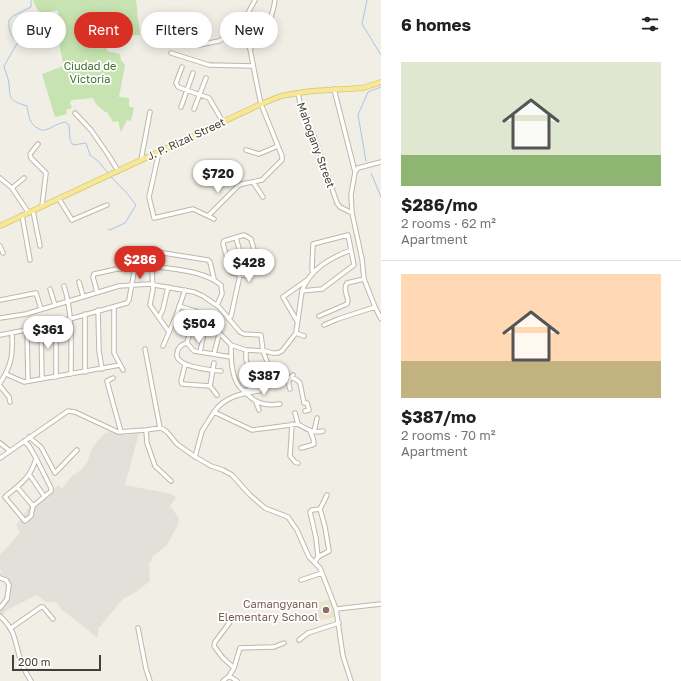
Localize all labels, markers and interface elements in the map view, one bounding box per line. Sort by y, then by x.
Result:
chip: Buy [12,12,66,48]
chip: Rent [74,12,133,48]
chip: Filters [141,12,212,48]
chip: New [220,12,278,48]
icon: filters [639,13,661,35]
text: 6 homes [401,14,471,35]
park label: Ciudad de Victoria [64,59,116,85]
icon: home [495,88,567,160]
street label: Mahogany Street [295,100,338,189]
street label: J. P. Rizal Street [145,115,227,162]
pin: $720 [194,160,242,194]
text: $720 [202,165,234,181]
text: $286/mo [401,194,478,215]
text: 2 rooms · 62 m² [401,215,496,231]
text: Apartment [401,231,468,247]
pin: $286 [116,246,164,280]
pin: $428 [225,249,273,283]
text: $286 [123,251,157,267]
text: $428 [232,254,266,270]
icon: home [495,300,567,372]
pin: $504 [175,310,223,344]
text: $504 [182,315,216,331]
pin: $361 [24,316,72,350]
text: $361 [32,321,64,337]
pin: $387 [240,362,288,396]
text: $387 [248,367,280,383]
text: $387/mo [401,406,476,427]
text: 2 rooms · 70 m² [401,427,496,443]
text: Apartment [401,443,468,459]
place label: Camangyanan Elementary School [218,597,318,623]
marker: Camangyanan Elementary School [321,605,331,615]
scale bar [12,653,101,672]
text: 200 m [18,655,51,668]

